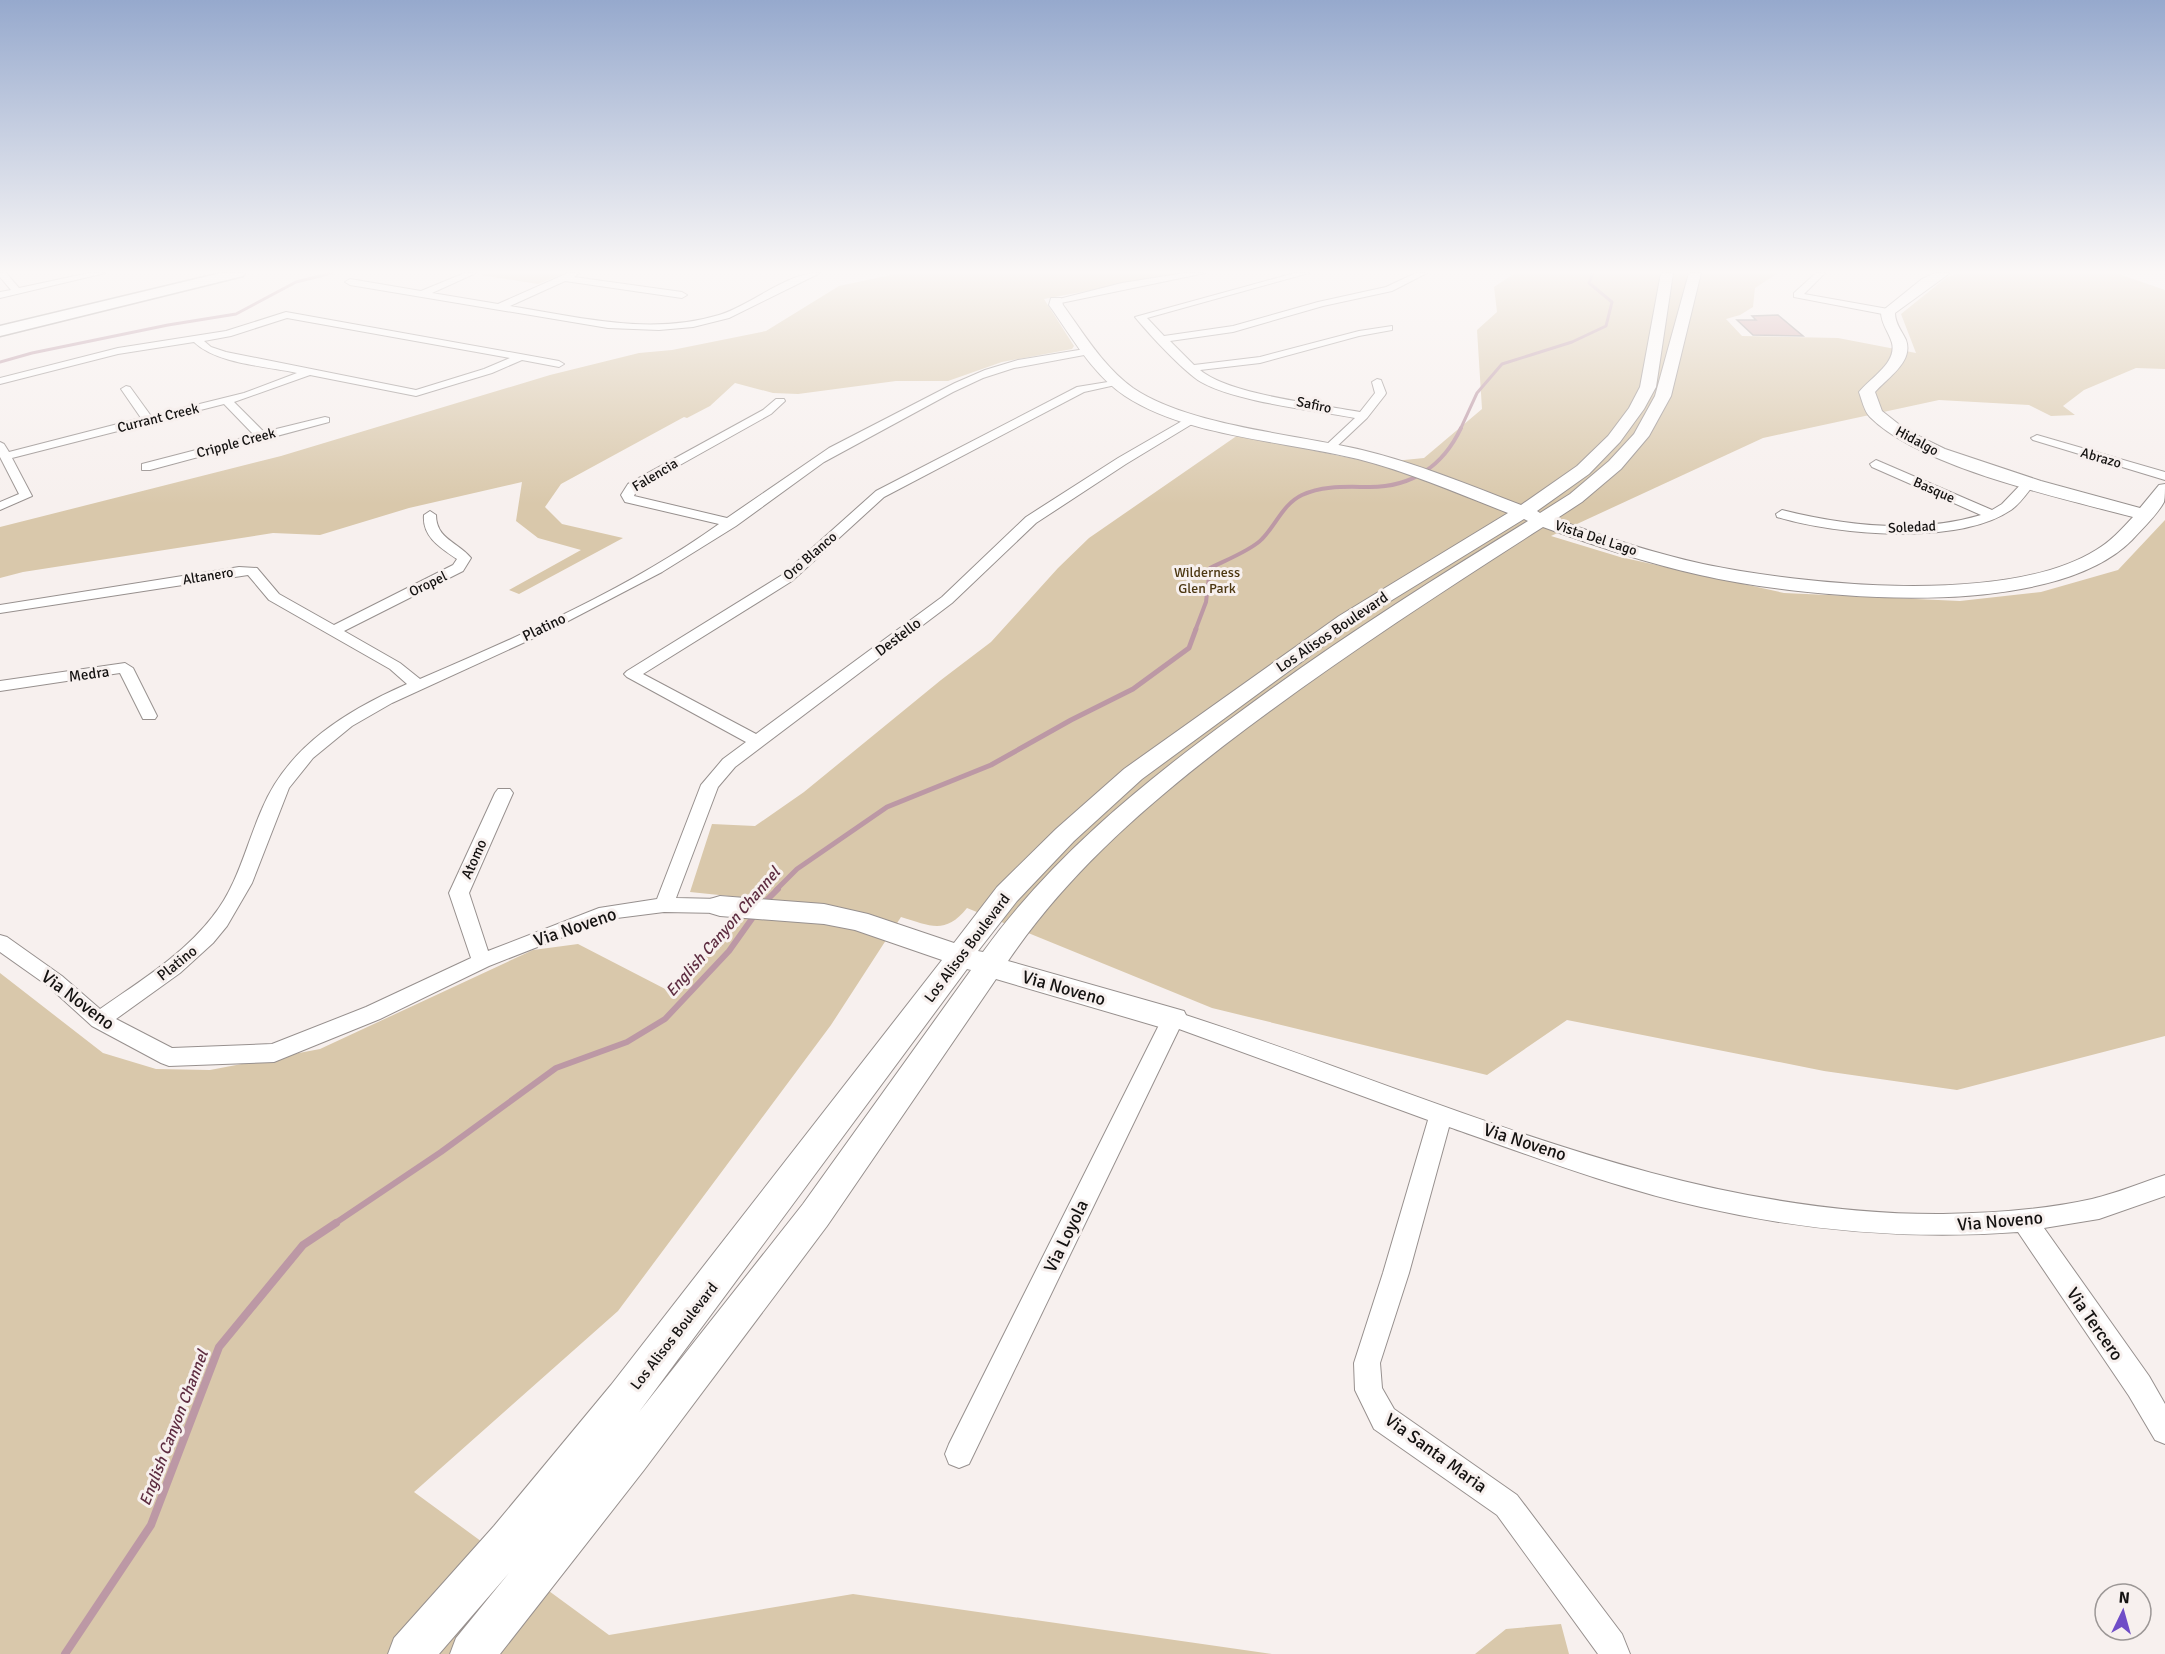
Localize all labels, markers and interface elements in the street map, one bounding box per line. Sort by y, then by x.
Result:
street label: Safiro [1295,393,1333,417]
street label: Currant Creek [116,400,200,436]
street label: Hidalgo [1893,423,1941,459]
street label: Cripple Creek [195,424,277,462]
street label: Abrazo [2079,444,2123,472]
street label: Falencia [629,455,681,495]
street label: Basque [1911,473,1957,507]
street label: Vista Del Lago [1553,517,1639,559]
street label: Soledad [1888,517,1936,537]
street label: Oro Blanco [780,528,840,584]
street label: Altanero [181,564,235,588]
park label: Wilderness Glen Park [1174,564,1240,597]
street label: Oropel [406,568,450,600]
street label: Los Alisos Boulevard [1273,588,1391,676]
street label: Platino [519,609,569,645]
street label: Destello [872,614,925,660]
street label: Medra [68,662,110,686]
street label: Atomo [457,836,491,882]
water label: English Canyon Channel [661,862,786,1001]
street label: Los Alisos Boulevard [920,890,1014,1006]
street label: Via Noveno [531,903,619,951]
street label: Platino [154,941,201,984]
street label: Via Noveno [37,965,119,1035]
street label: Via Noveno [1020,966,1108,1010]
street label: Via Noveno [1481,1118,1569,1166]
street label: Via Loyola [1039,1196,1093,1276]
street label: Via Noveno [1956,1206,2044,1236]
street label: Los Alisos Boulevard [627,1279,721,1393]
street label: Via Tercero [2062,1283,2128,1365]
water label: English Canyon Channel [135,1346,213,1509]
street label: Via Santa Maria [1380,1408,1492,1498]
north arrow [2093,1582,2153,1642]
text: N [2118,1588,2131,1609]

